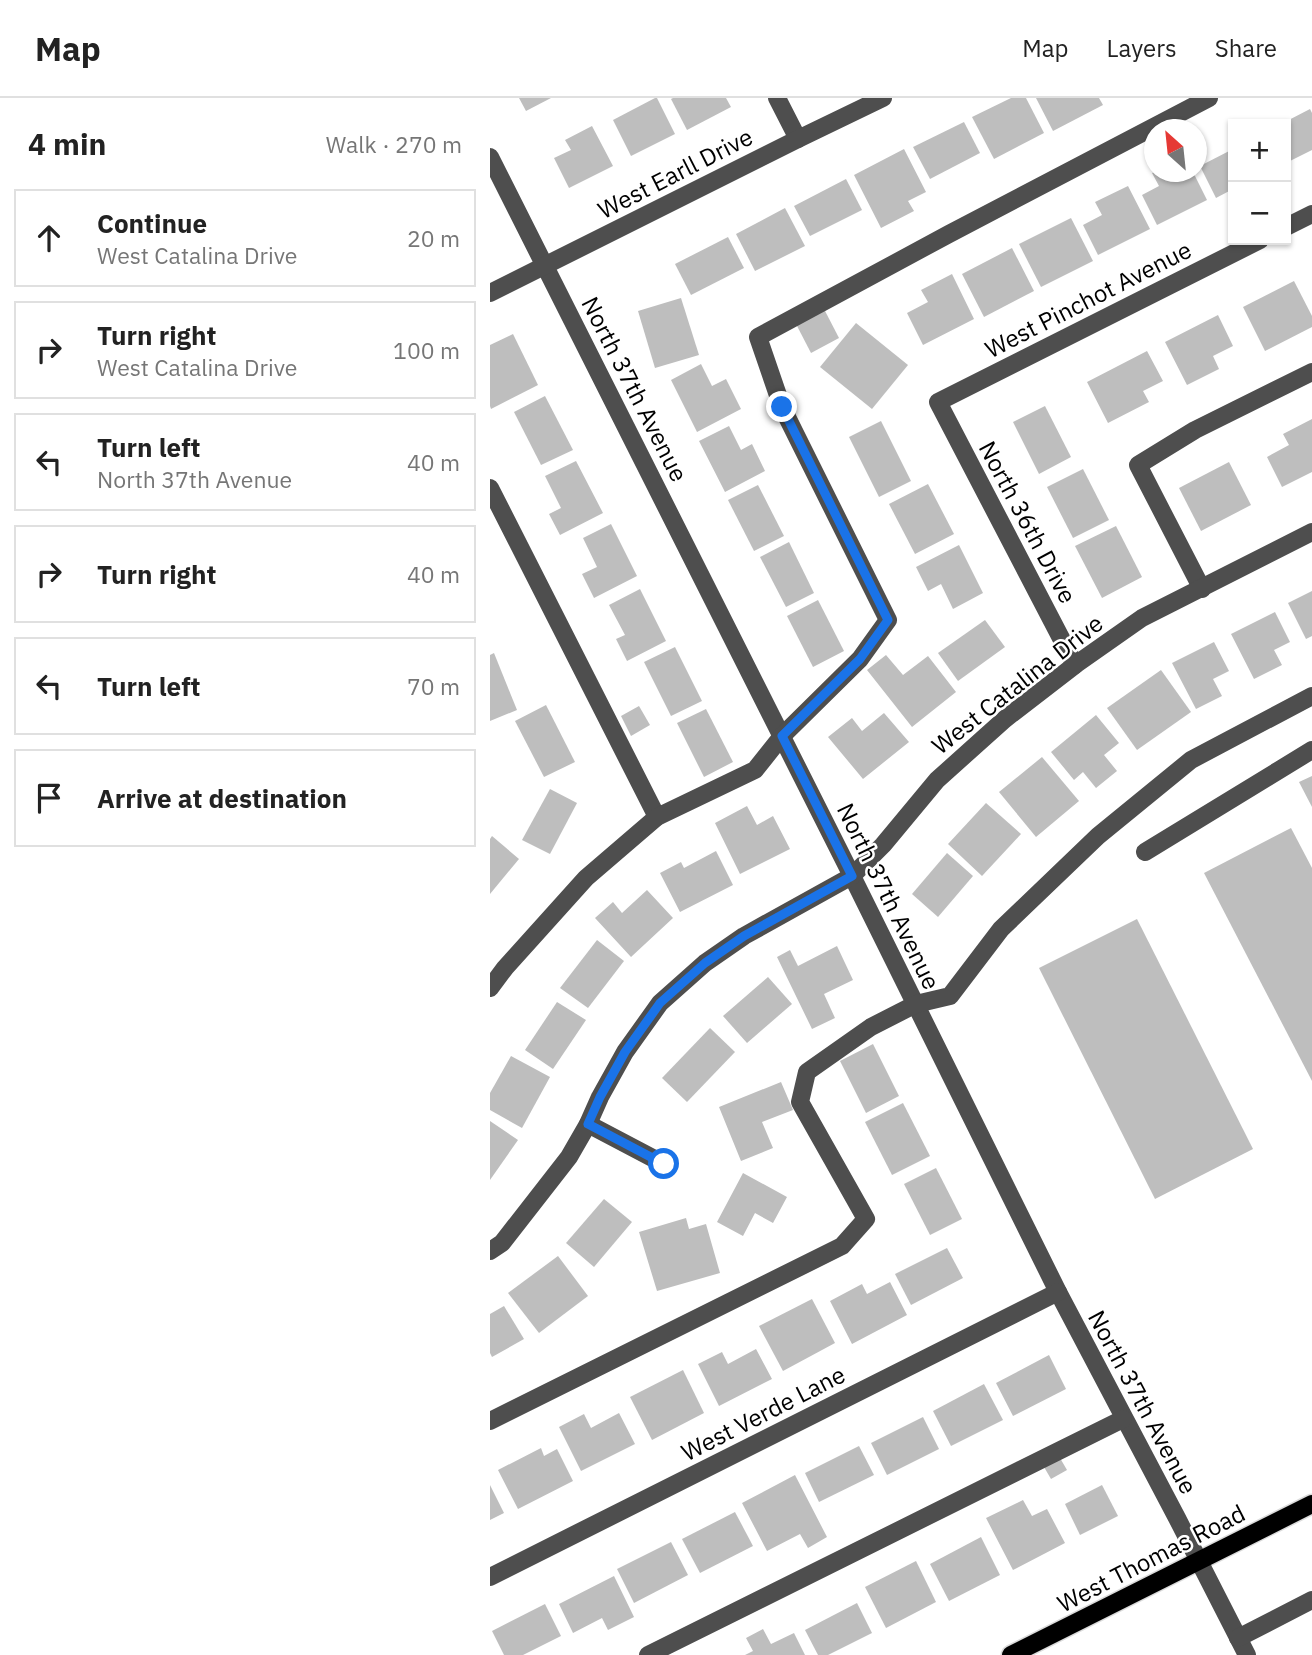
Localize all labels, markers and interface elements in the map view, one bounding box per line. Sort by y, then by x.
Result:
text: Map [35,27,101,70]
text: Map [1022,32,1069,64]
text: Layers [1107,32,1177,64]
text: Share [1215,32,1277,64]
north arrow [1144,119,1207,182]
map controls [1228,119,1291,245]
button: + [1228,119,1291,182]
street label: West Earll Drive [592,120,758,226]
text: 4 min [28,124,106,163]
text: Walk · 270 m [326,129,462,159]
button: − [1228,182,1291,245]
text: Continue [97,206,207,240]
icon: ahead [30,219,68,257]
text: 20 m [407,223,460,253]
street label: West Pinchot Avenue [979,233,1197,365]
text: West Catalina Drive [97,240,297,270]
street label: North 37th Avenue [575,291,695,487]
text: Turn right [97,318,216,352]
icon: right [30,331,68,369]
text: 100 m [393,335,460,365]
text: West Catalina Drive [97,352,297,382]
route end [766,391,797,422]
text: Turn left [97,430,200,464]
street label: North 36th Drive [972,435,1084,609]
icon: left [30,443,68,481]
text: 40 m [407,447,460,477]
text: North 37th Avenue [97,464,292,494]
icon: right [30,555,68,593]
text: Turn right [97,557,216,591]
text: 40 m [407,559,460,589]
street label: West Catalina Drive [925,607,1109,761]
icon: left [30,667,68,705]
text: Turn left [97,669,200,703]
text: 70 m [407,671,460,701]
icon: arrive [30,779,68,817]
text: Arrive at destination [97,781,347,815]
street label: North 37th Avenue [830,797,948,995]
route start [648,1148,679,1179]
street label: North 37th Avenue [1081,1305,1205,1499]
street label: West Verde Lane [676,1358,850,1468]
street label: West Thomas Road [1052,1497,1250,1619]

